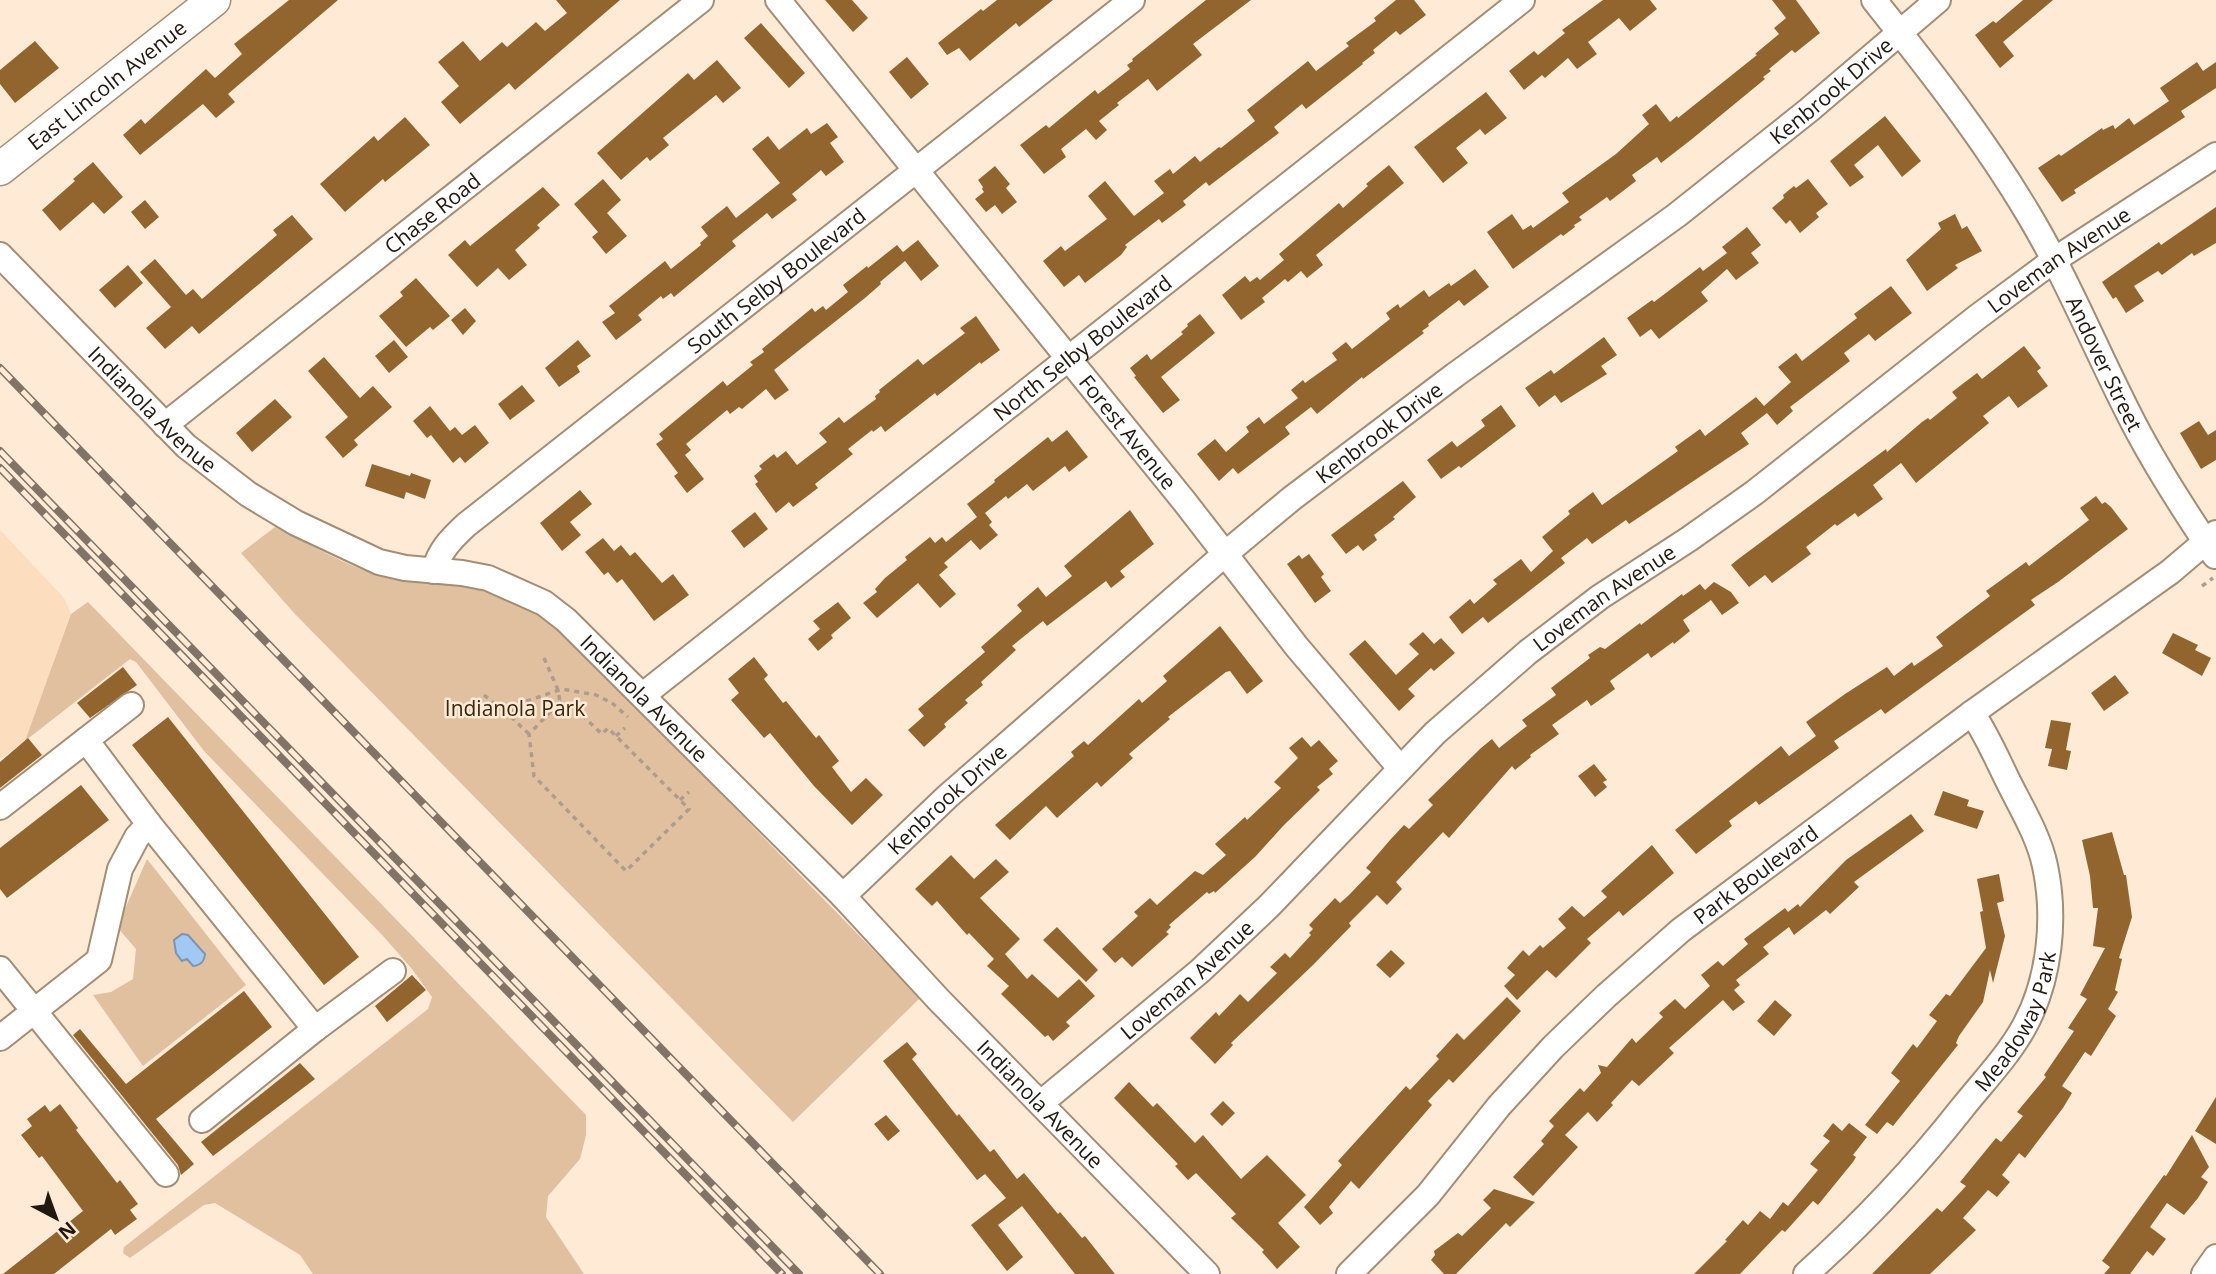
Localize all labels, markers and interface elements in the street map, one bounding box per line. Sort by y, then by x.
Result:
street label: East Lincoln Avenue [22,13,192,156]
street label: Kenbrook Drive [1764,31,1898,150]
street label: Chase Road [378,166,486,260]
street label: Loveman Avenue [1981,200,2136,319]
street label: South Selby Boulevard [681,201,871,360]
street label: North Selby Boulevard [987,268,1177,427]
street label: Andover Street [2060,291,2149,436]
street label: Indianola Avenue [82,340,222,479]
street label: Forest Avenue [1073,369,1183,495]
street label: Kenbrook Drive [1310,375,1448,490]
street label: Loveman Avenue [1527,538,1681,658]
street label: Indianola Avenue [574,628,714,768]
park label: Indianola Park [445,694,585,722]
street label: Kenbrook Drive [881,737,1012,861]
street label: Park Boulevard [1687,819,1824,930]
street label: Loveman Avenue [1114,914,1260,1046]
street label: Meadoway Park [1968,949,2062,1097]
street label: Indianola Avenue [971,1033,1110,1174]
north arrow [21,1183,91,1253]
text: N [53,1216,82,1246]

